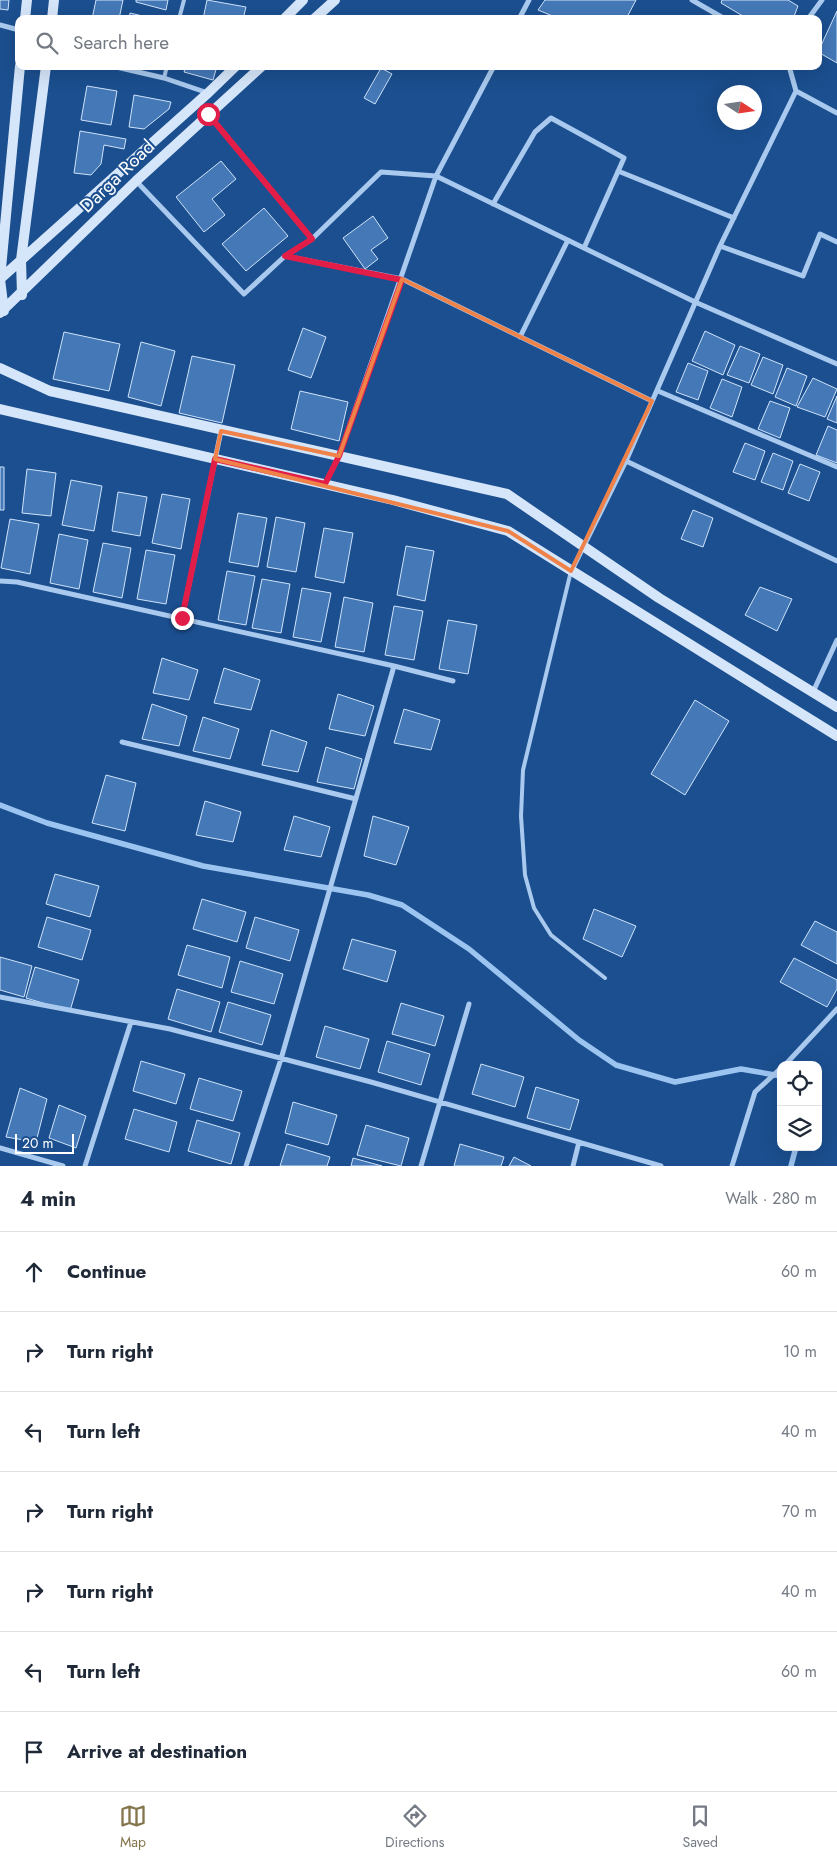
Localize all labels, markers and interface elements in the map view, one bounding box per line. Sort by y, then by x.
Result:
search box [15,15,822,70]
icon: search [33,29,61,57]
text: Search here [73,29,169,56]
north arrow [717,85,762,130]
route start [197,103,220,126]
street label: Darga Road [73,133,161,219]
route end [171,607,194,630]
map controls [777,1061,822,1151]
button: locate [777,1061,822,1106]
button: layers [777,1106,822,1151]
scale bar [15,1131,74,1154]
text: 20 m [22,1133,54,1153]
text: 4 min [20,1184,76,1214]
text: Walk · 280 m [725,1187,817,1210]
icon: ahead [20,1258,48,1286]
text: Continue [67,1258,146,1285]
text: 60 m [781,1260,817,1283]
icon: right [20,1338,48,1366]
text: Turn right [67,1338,153,1365]
text: 10 m [783,1340,817,1363]
icon: left [20,1418,48,1446]
text: Turn left [67,1418,140,1445]
text: 40 m [781,1420,817,1443]
icon: right [20,1498,48,1526]
text: Turn right [67,1498,153,1525]
text: 70 m [782,1500,817,1523]
icon: right [20,1578,48,1606]
text: Turn right [67,1578,153,1605]
text: 40 m [781,1580,817,1603]
icon: left [20,1658,48,1686]
text: Turn left [67,1658,140,1685]
text: 60 m [781,1660,817,1683]
icon: arrive [20,1738,48,1766]
text: Arrive at destination [67,1738,247,1765]
tab: Map [119,1802,147,1852]
tab: Directions [385,1802,444,1852]
tab: Saved [682,1802,718,1852]

